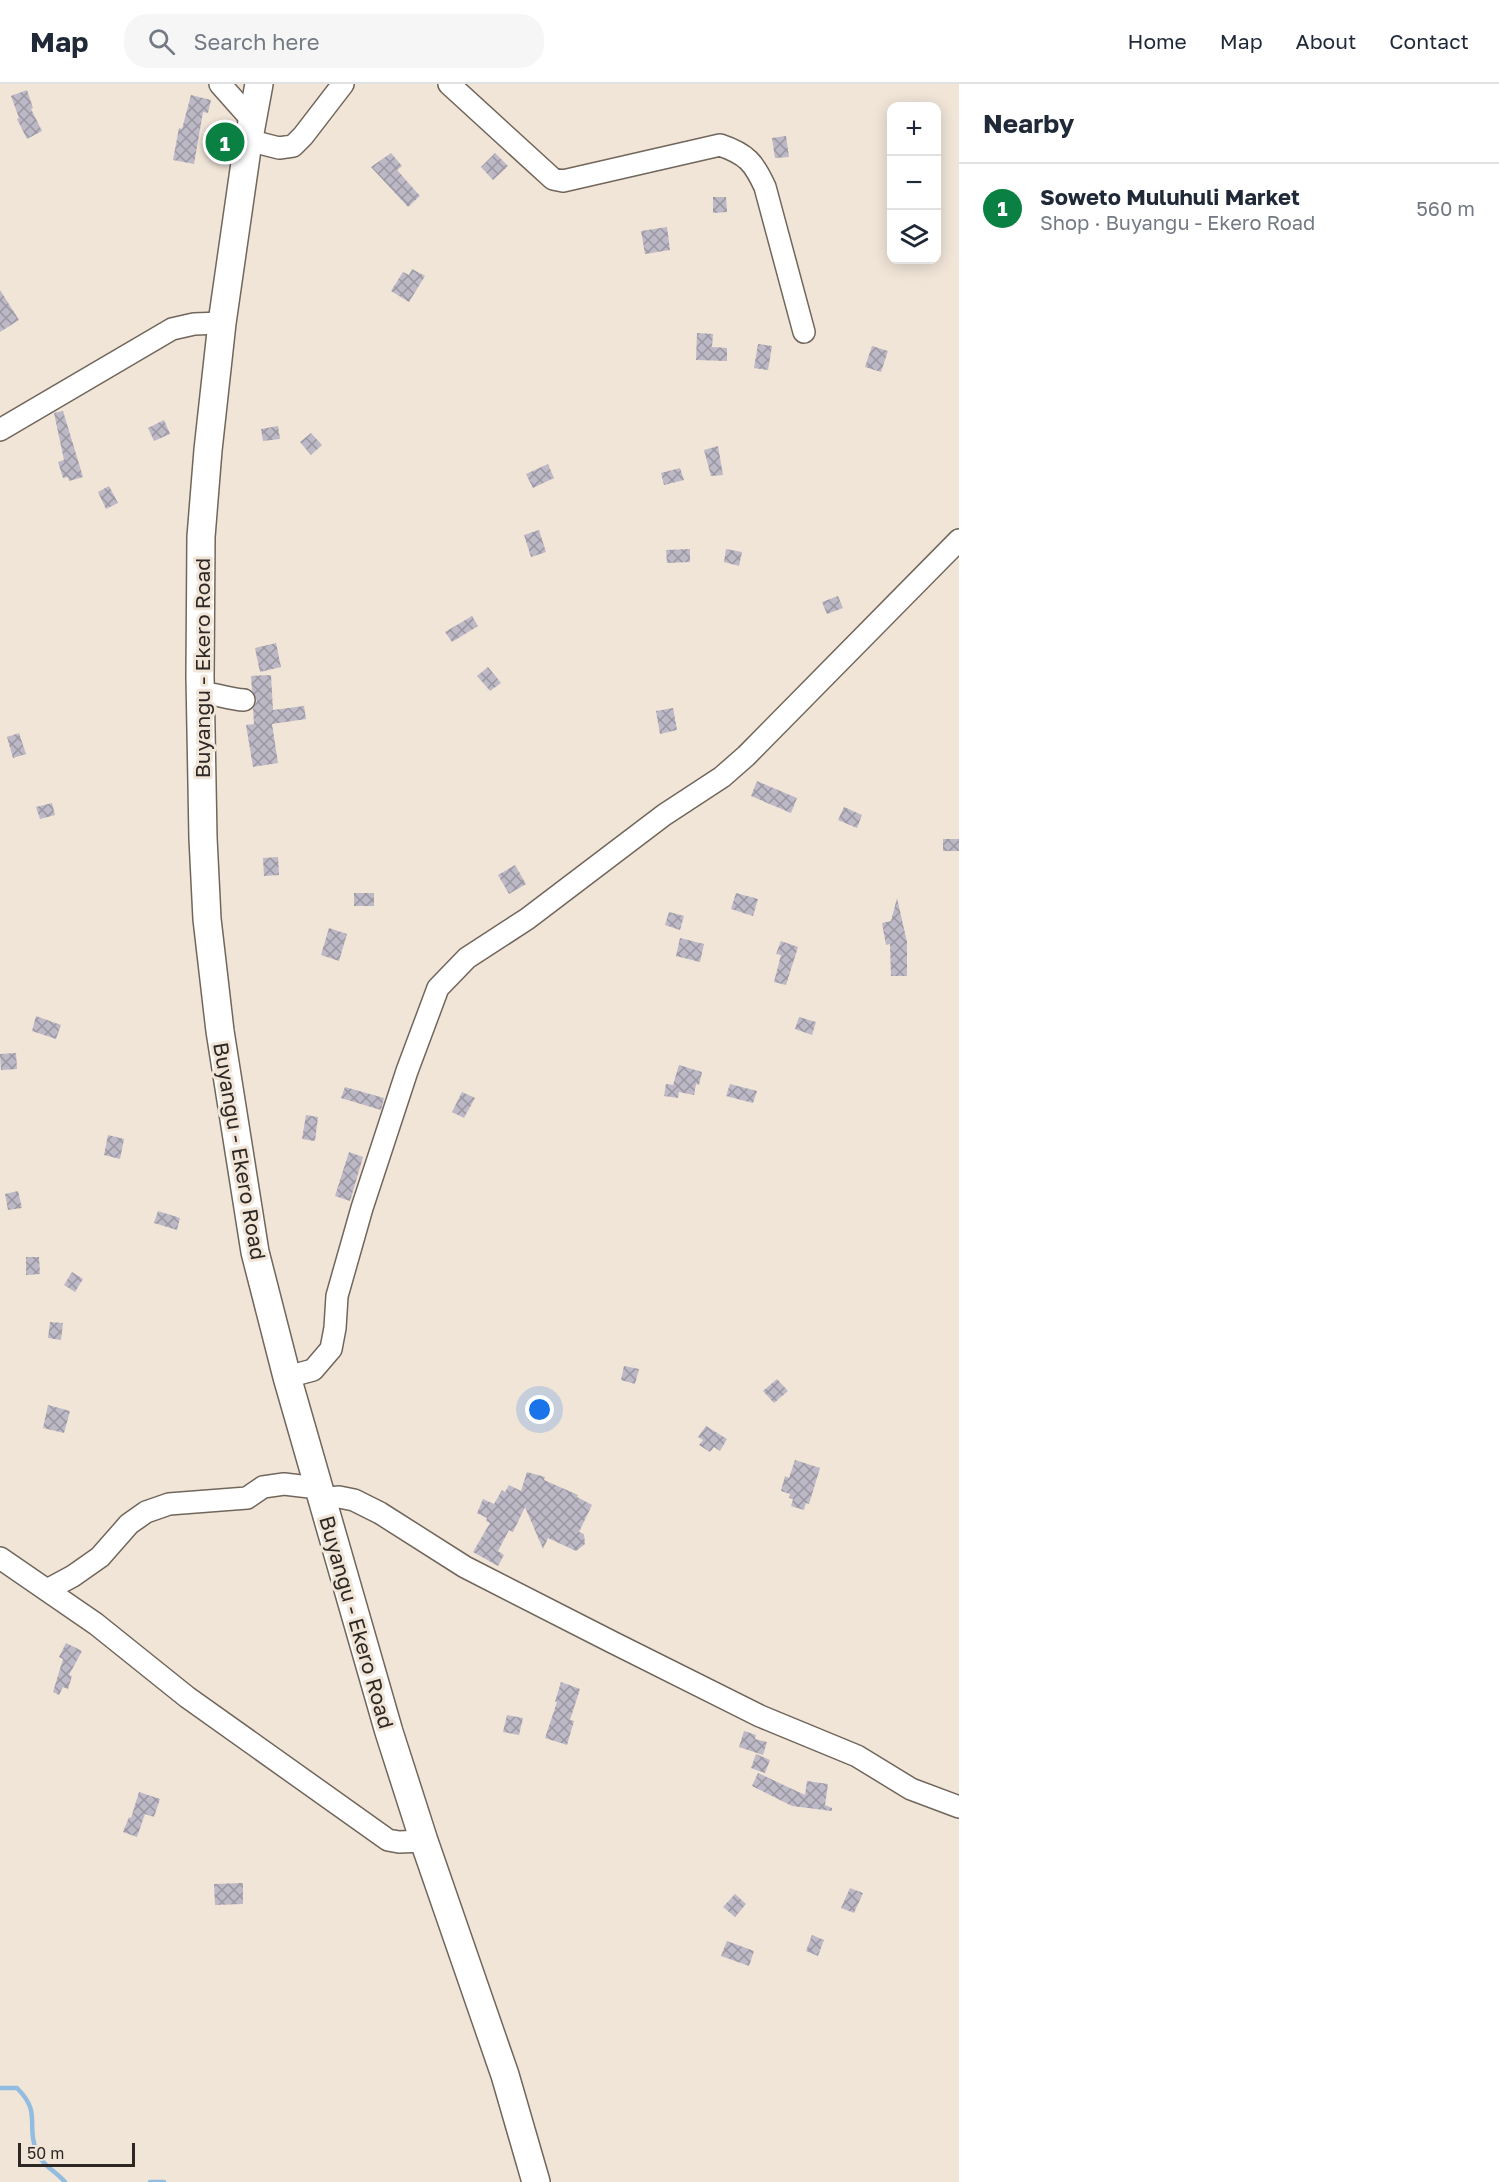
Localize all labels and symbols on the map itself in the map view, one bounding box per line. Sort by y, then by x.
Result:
pin: 1 [206,120,244,164]
street label: Buyangu - Ekero Road [189,558,215,778]
street label: Buyangu - Ekero Road [208,1040,272,1262]
your location [525,1395,554,1424]
street label: Buyangu - Ekero Road [314,1512,400,1732]
scale bar [18,2140,135,2168]

